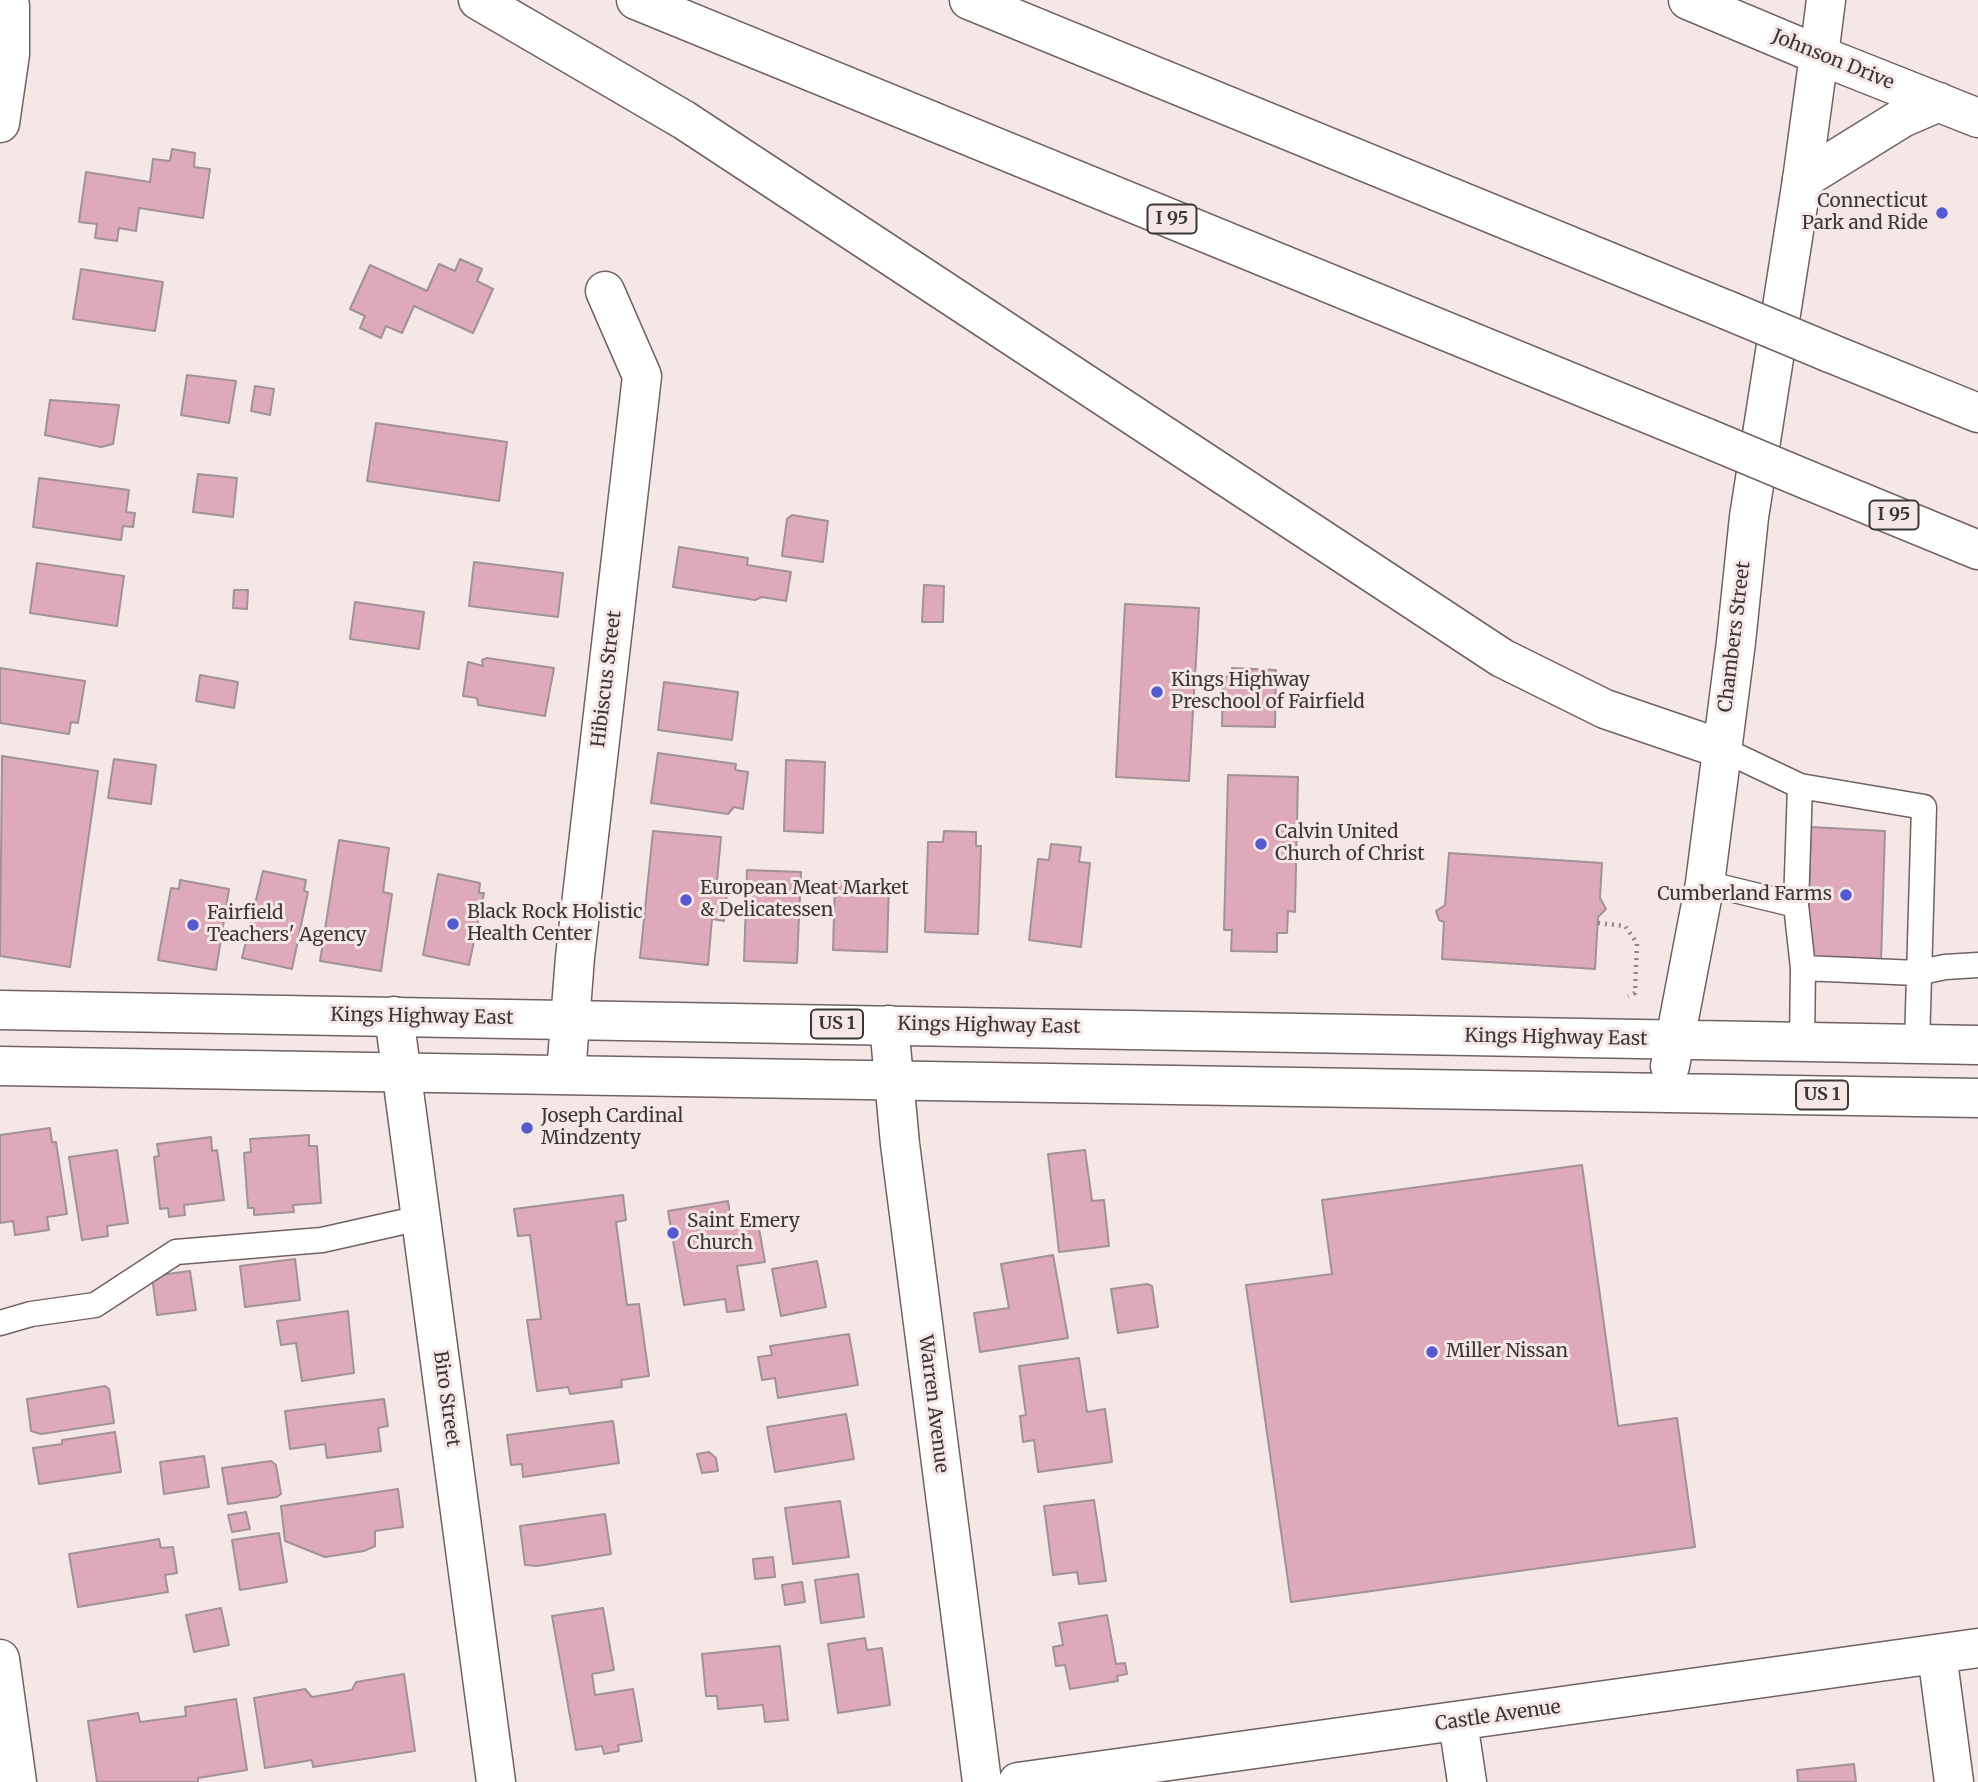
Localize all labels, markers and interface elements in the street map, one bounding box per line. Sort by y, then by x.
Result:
street label: Johnson Drive [1769,25,1897,95]
place label: Connecticut Park and Ride [1802,191,1928,235]
road number: I 95 [1148,204,1196,233]
marker: Connecticut Park and Ride [1934,205,1950,221]
road number: I 95 [1870,500,1918,530]
street label: Chambers Street [1714,560,1756,714]
street label: Hibiscus Street [587,609,627,749]
place label: Kings Highway Preschool of Fairfield [1171,670,1365,714]
marker: Kings Highway Preschool of Fairfield [1149,684,1165,700]
place label: Calvin United Church of Christ [1275,822,1425,866]
marker: Calvin United Church of Christ [1253,836,1269,852]
place label: European Meat Market & Delicatessen [700,878,909,922]
place label: Cumberland Farms [1657,884,1832,906]
marker: Cumberland Farms [1838,887,1854,903]
marker: European Meat Market & Delicatessen [678,892,694,908]
place label: Black Rock Holistic Health Center [467,902,643,946]
place label: Fairfield Teachers' Agency [207,903,367,947]
marker: Black Rock Holistic Health Center [445,916,461,932]
marker: Fairfield Teachers' Agency [185,917,201,933]
street label: Kings Highway East [330,1004,514,1030]
road number: US 1 [811,1009,863,1038]
street label: Kings Highway East [897,1013,1081,1039]
street label: Kings Highway East [1464,1025,1648,1051]
road number: US 1 [1796,1080,1848,1110]
place label: Joseph Cardinal Mindzenty [541,1106,683,1150]
marker: Joseph Cardinal Mindzenty [519,1120,535,1136]
place label: Saint Emery Church [687,1211,800,1255]
marker: Saint Emery Church [665,1225,681,1241]
street label: Warren Avenue [913,1334,953,1474]
place label: Miller Nissan [1446,1341,1568,1363]
marker: Miller Nissan [1424,1344,1440,1360]
street label: Biro Street [428,1349,464,1449]
street label: Castle Avenue [1434,1696,1562,1736]

